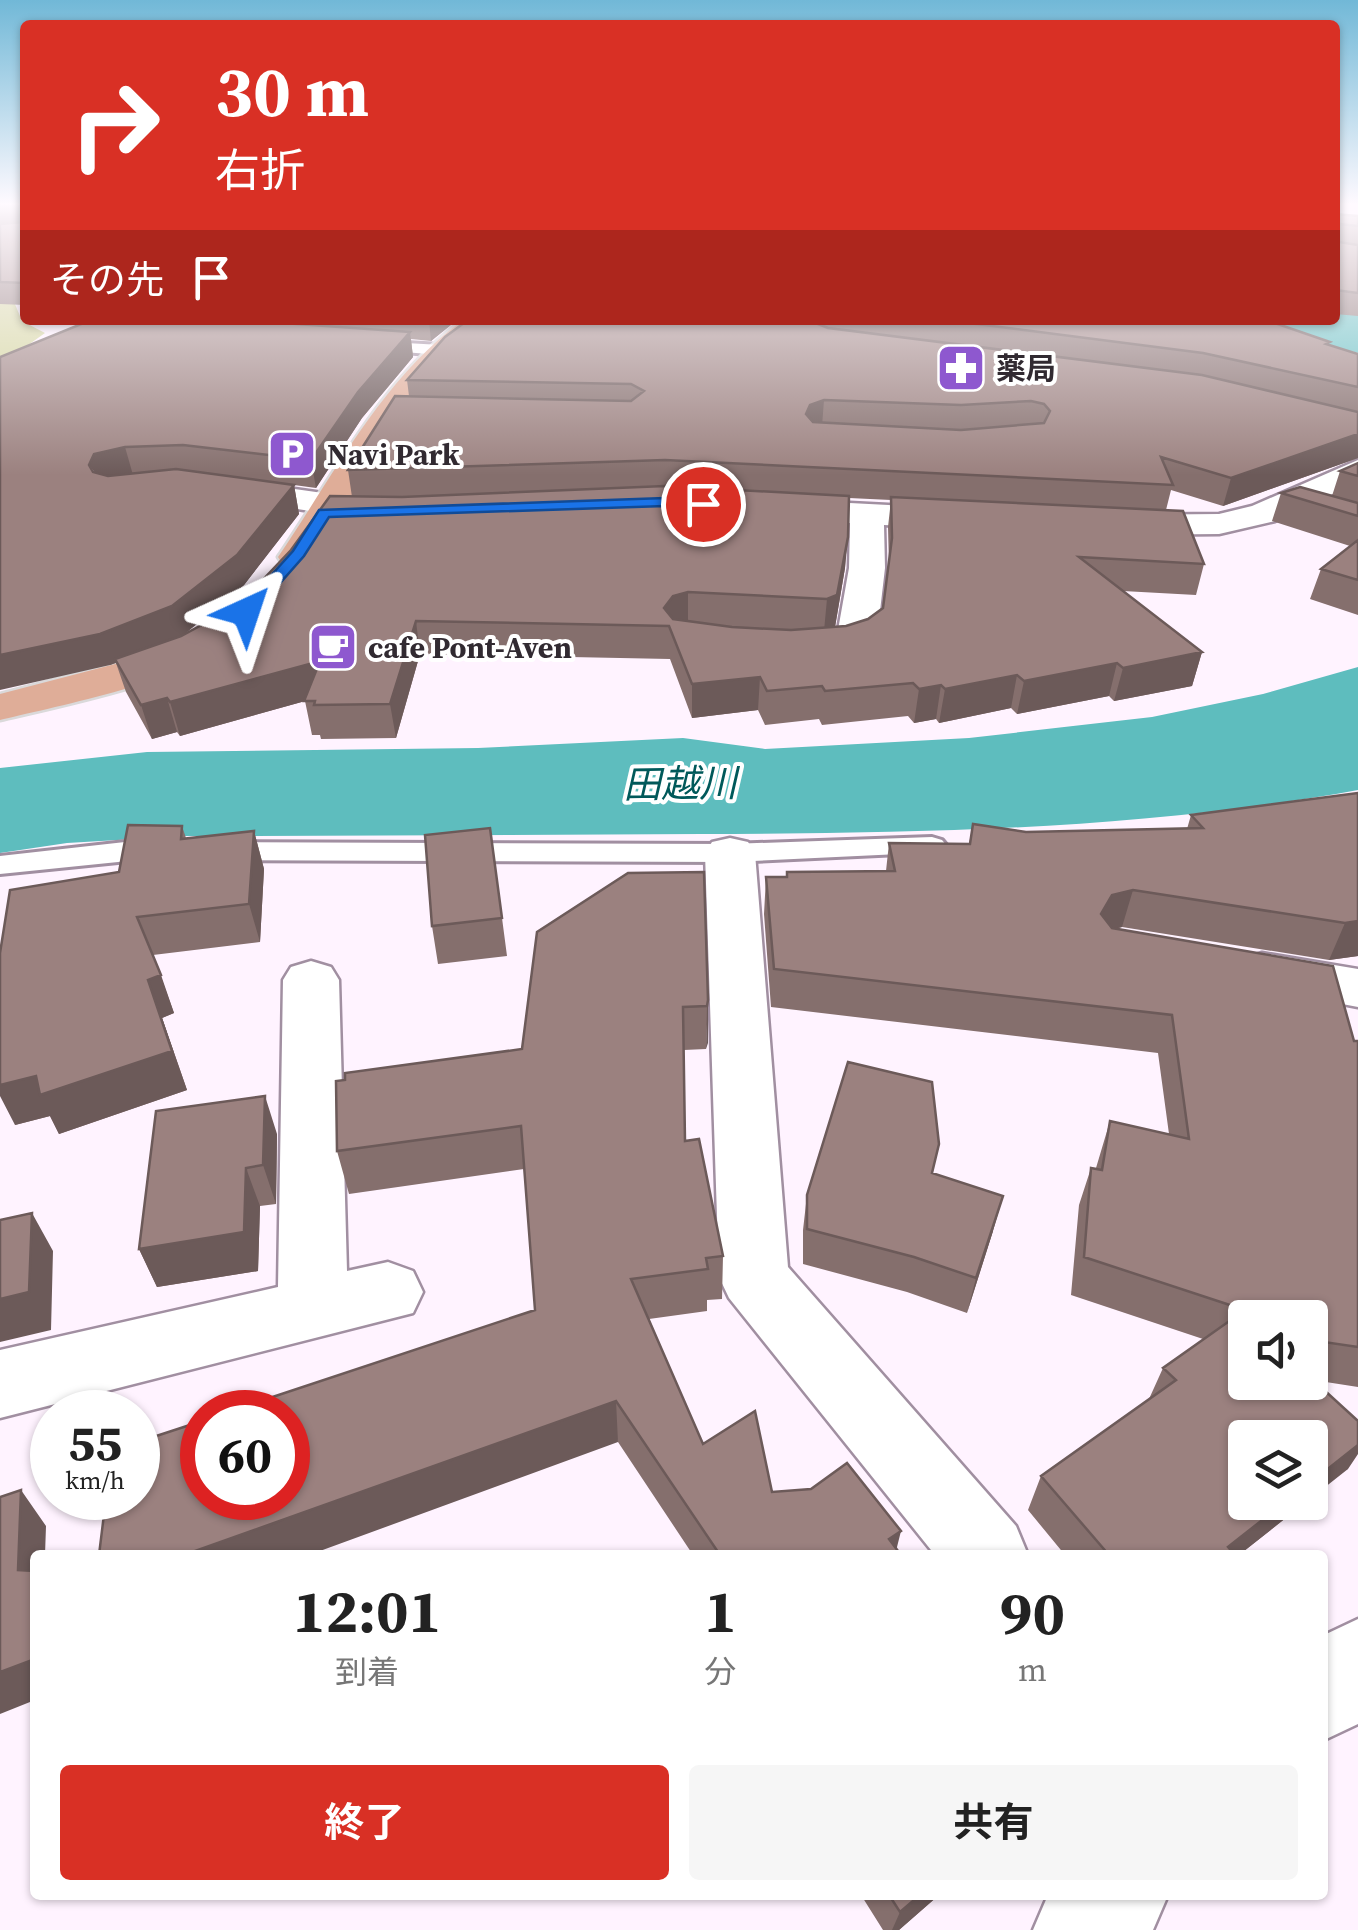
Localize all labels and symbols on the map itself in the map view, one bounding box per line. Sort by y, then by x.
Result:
pharmacy icon: 薬局 [935,342,987,394]
place label: 薬局 [996,348,1056,389]
parking icon: Navi Park [266,428,318,480]
place label: Navi Park [327,434,460,475]
pin [661,462,746,547]
position arrow [194,560,298,664]
cafe icon: cafe Pont-Aven [307,621,359,673]
place label: cafe Pont-Aven [368,627,572,668]
water label: 田越川 [623,757,741,811]
speed limit sign: 60 [180,1390,310,1520]

